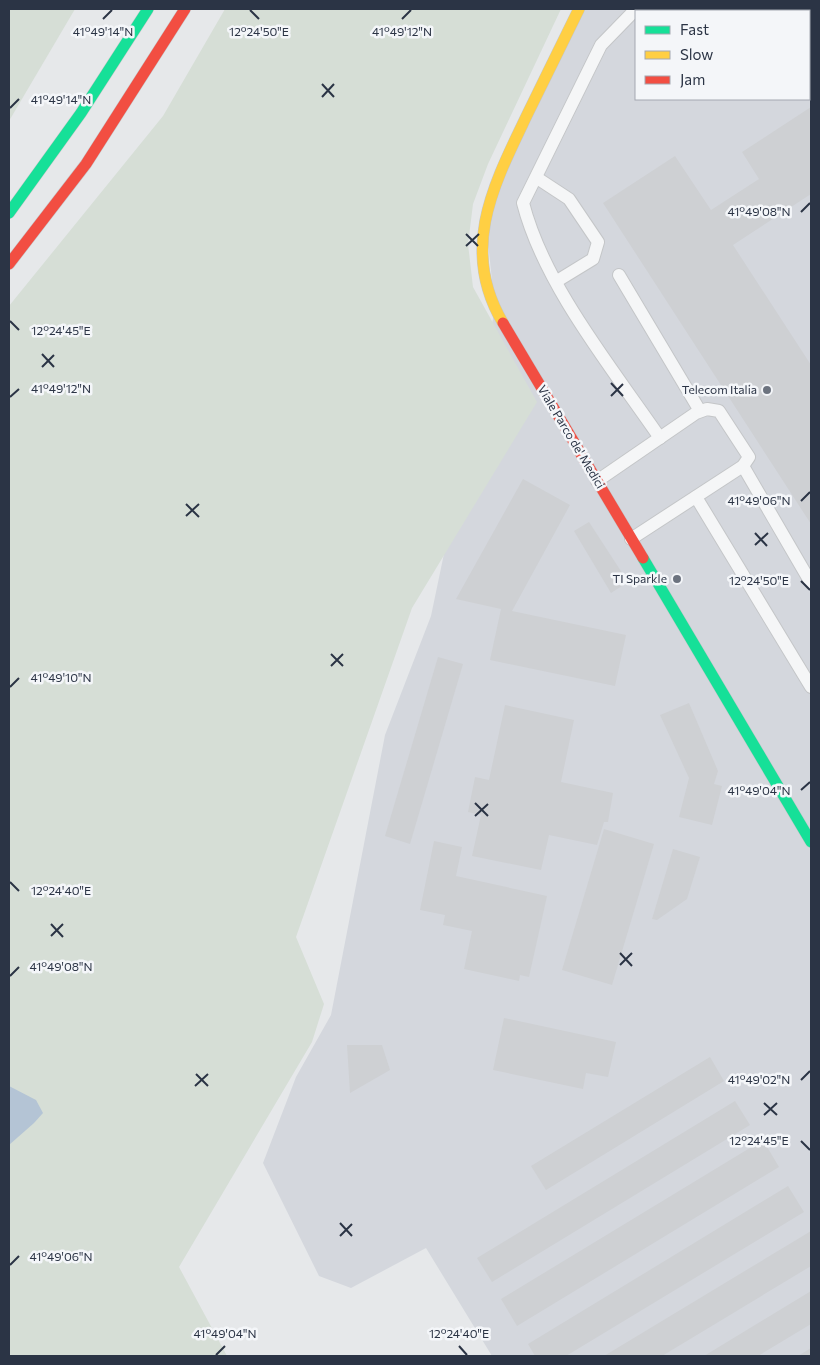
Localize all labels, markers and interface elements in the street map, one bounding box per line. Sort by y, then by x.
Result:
legend [635,10,810,100]
text: Fast [680,20,709,38]
text: 41°49'14"N [73,24,133,38]
text: 12°24'50"E [229,24,289,38]
text: 41°49'12"N [372,24,432,38]
text: Slow [680,45,713,63]
text: Jam [680,70,705,88]
text: 41°49'14"N [31,92,91,106]
text: 41°49'08"N [727,204,791,218]
text: 12°24'45"E [31,323,91,337]
text: 41°49'12"N [31,381,91,395]
street label: Viale Parco de' Medici [536,382,608,491]
place label: Telecom Italia [682,382,757,396]
marker: Telecom Italia [761,384,773,396]
text: 41°49'06"N [727,493,791,507]
place label: TI Sparkle [613,571,667,585]
marker: TI Sparkle [671,573,683,585]
text: 12°24'50"E [729,573,789,587]
text: 41°49'10"N [30,670,92,684]
text: 41°49'04"N [727,783,791,797]
text: 12°24'40"E [31,883,91,897]
text: 41°49'08"N [29,959,93,973]
text: 41°49'02"N [728,1072,790,1086]
text: 12°24'45"E [729,1133,789,1147]
text: 41°49'06"N [29,1249,93,1263]
text: 41°49'04"N [193,1326,257,1340]
text: 12°24'40"E [429,1326,489,1340]

